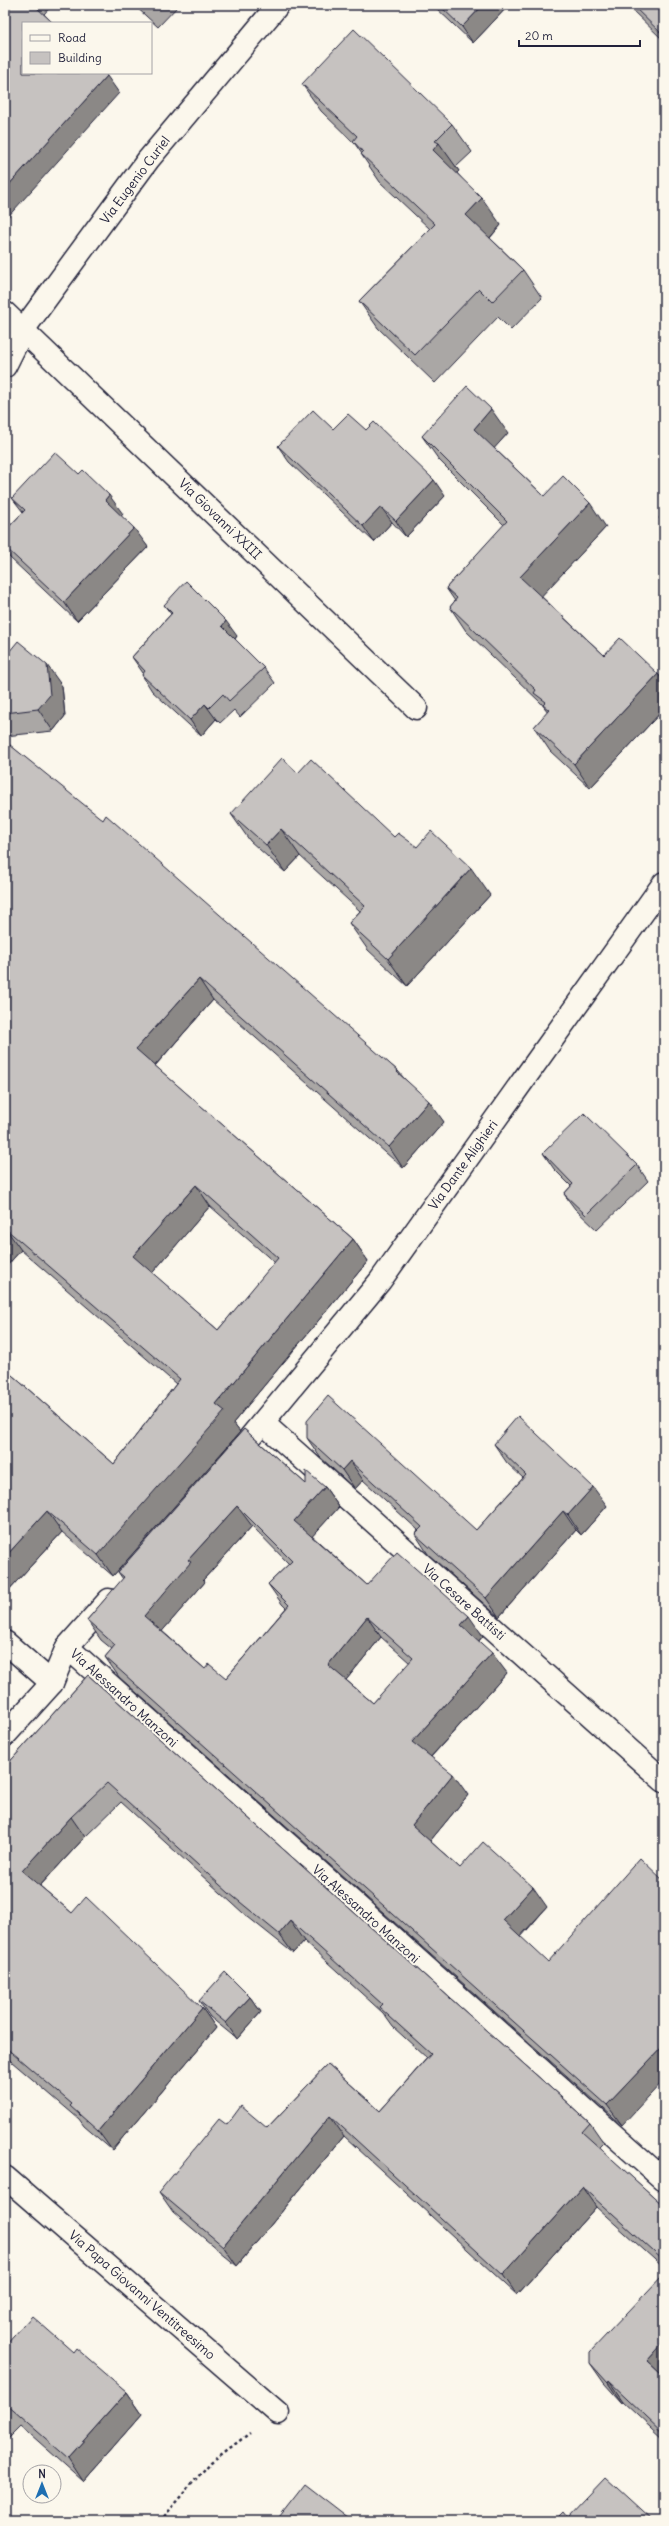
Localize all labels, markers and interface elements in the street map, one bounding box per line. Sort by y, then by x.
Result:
legend [22,22,152,74]
scale bar [519,22,640,48]
text: 20 m [525,28,553,43]
text: Road [58,30,86,45]
text: Building [58,50,102,65]
street label: Via Eugenio Curiel [96,133,174,227]
street label: Via Giovanni XXIII [175,475,265,563]
street label: Via Dante Alighieri [425,1117,501,1213]
street label: Via Cesare Battisti [419,1560,509,1644]
street label: Via Alessandro Manzoni [67,1645,181,1751]
street label: Via Alessandro Manzoni [309,1861,423,1967]
street label: Via Papa Giovanni Ventitreesimo [65,2227,219,2363]
north arrow [22,2464,62,2504]
text: N [38,2467,46,2481]

